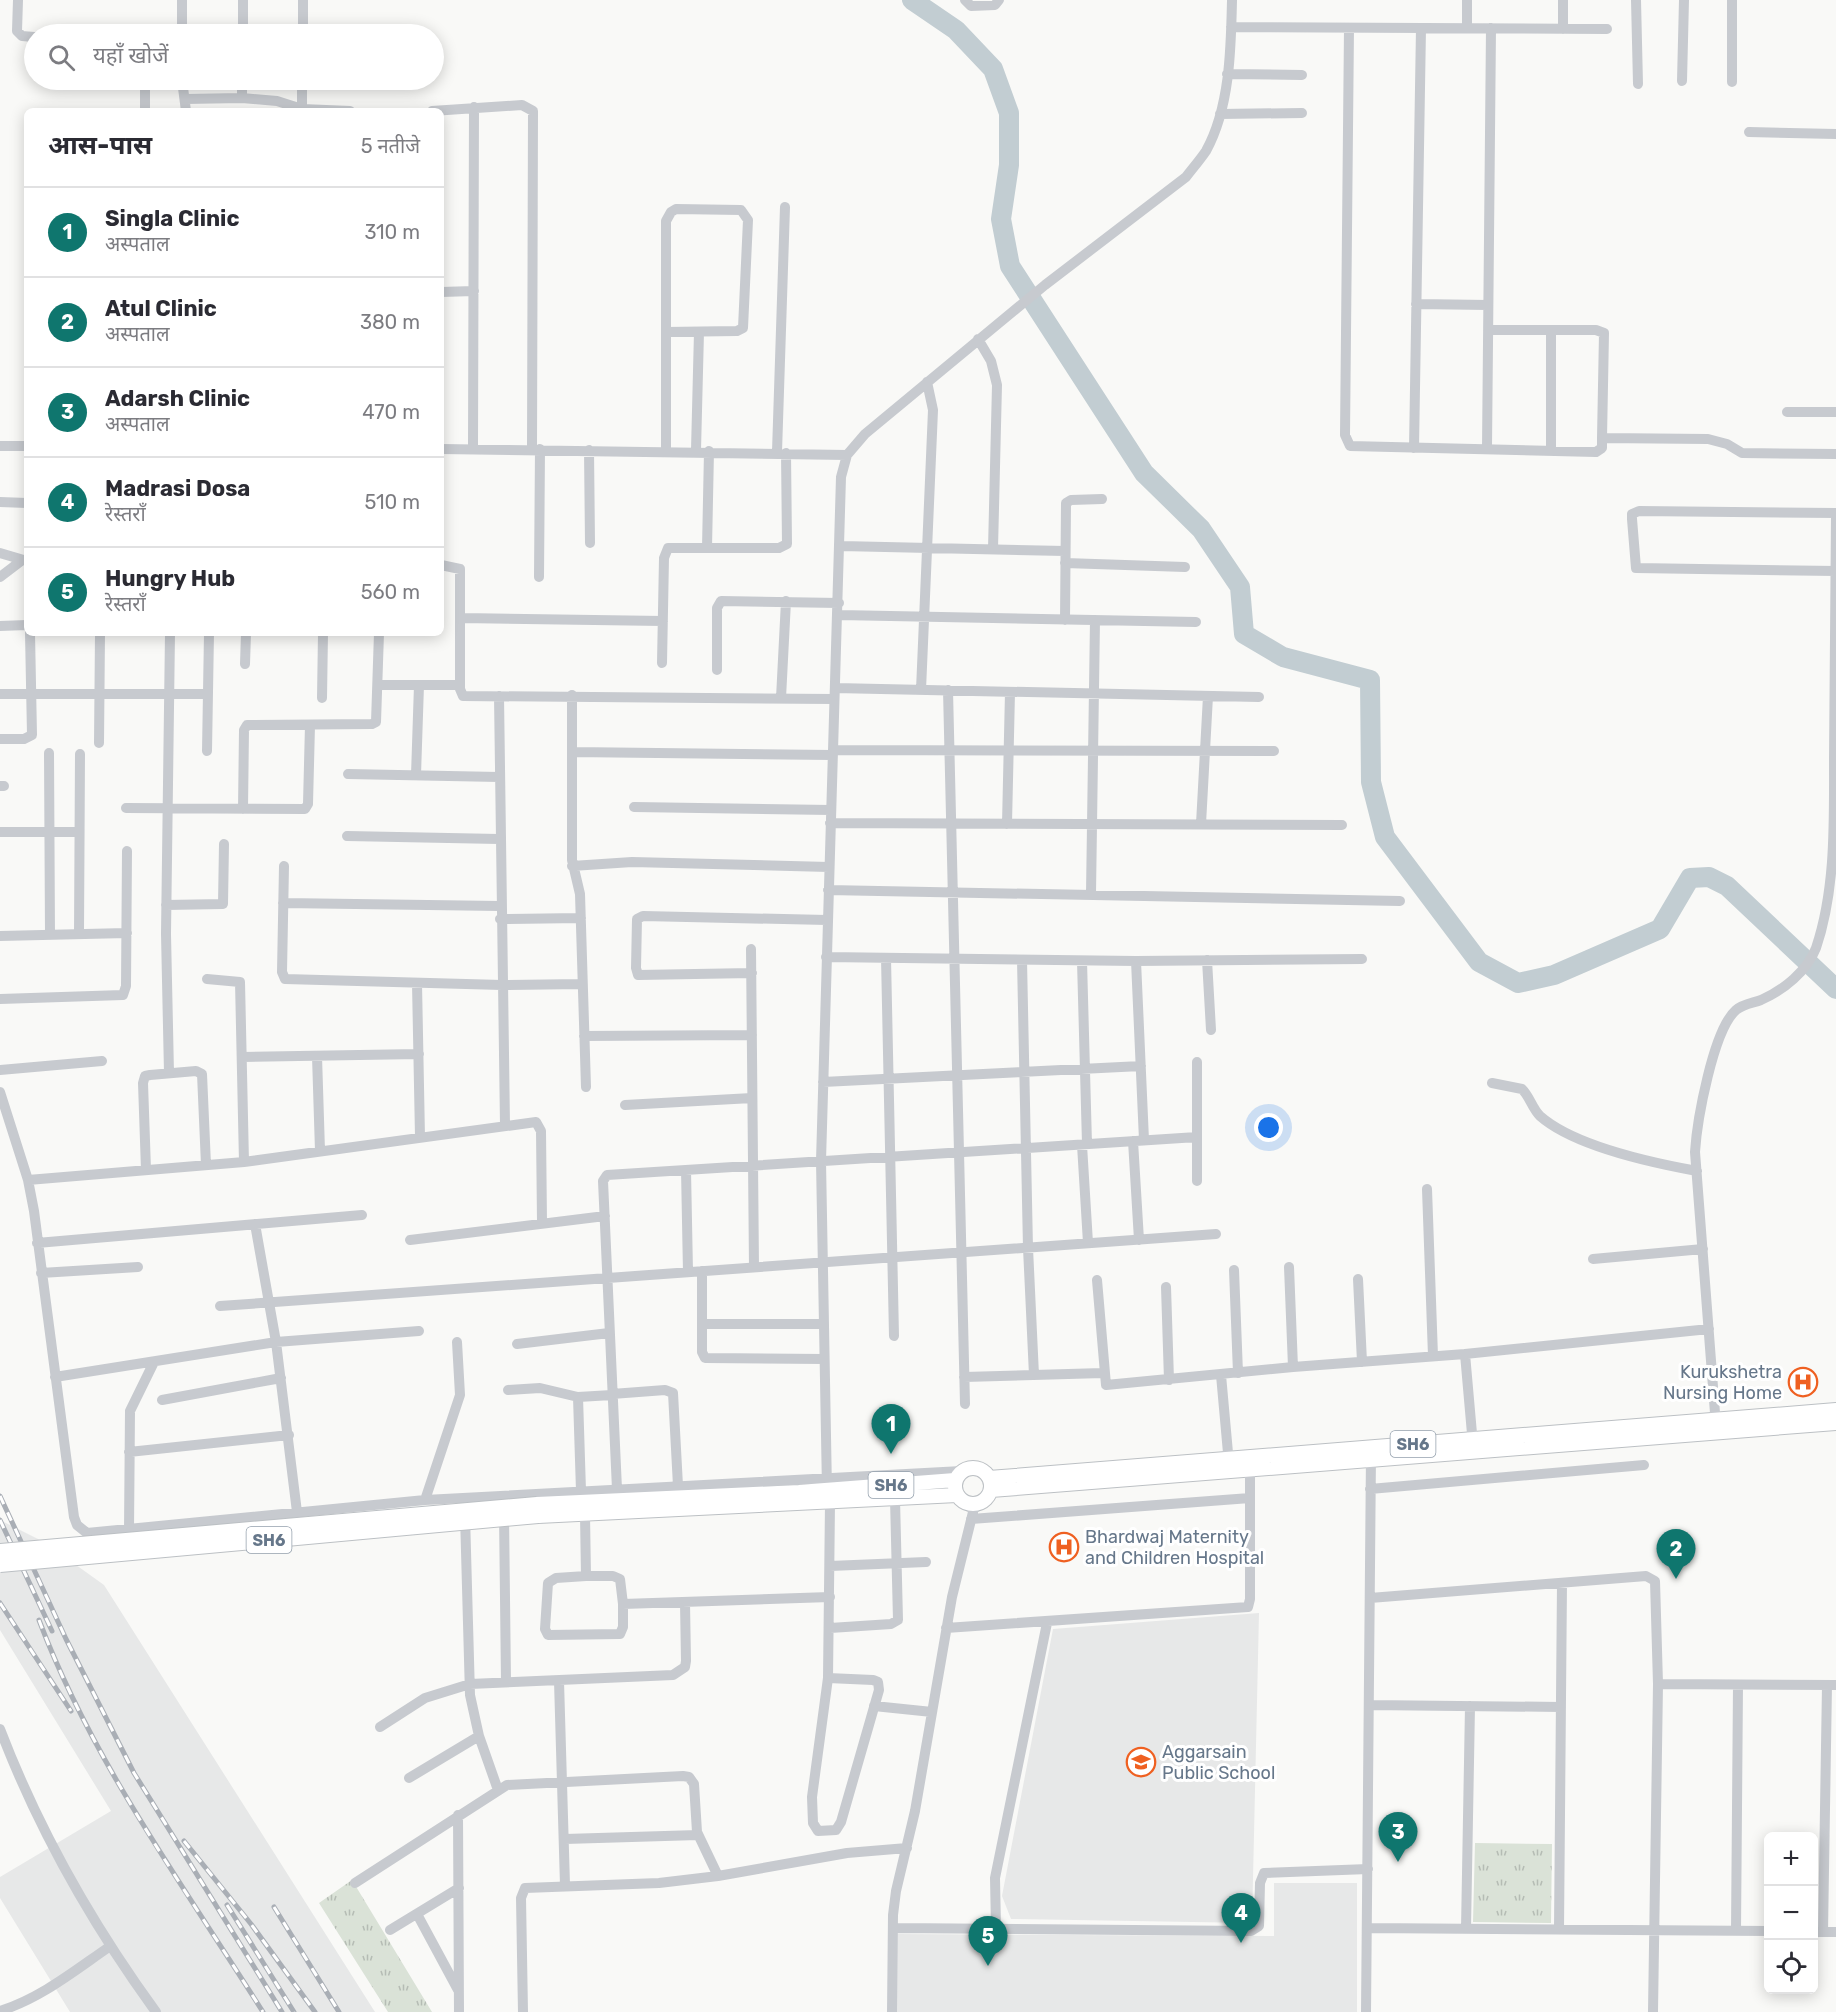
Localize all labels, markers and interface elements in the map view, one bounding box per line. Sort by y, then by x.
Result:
search box [24,24,444,90]
icon: search [45,41,78,74]
text: यहाँ खोजें [93,42,169,69]
text: आस-पास [48,130,152,161]
text: 5 नतीजे [361,134,420,158]
text: Singla Clinic [105,205,239,232]
text: 1 [63,220,72,244]
text: 310 m [364,220,420,244]
text: अस्पताल [105,232,170,256]
text: Atul Clinic [105,295,217,322]
text: 2 [61,310,74,334]
text: 380 m [360,310,420,334]
text: अस्पताल [105,322,170,346]
text: Adarsh Clinic [105,385,250,412]
text: 3 [61,400,74,424]
text: 470 m [362,400,420,424]
text: अस्पताल [105,412,170,436]
text: Madrasi Dosa [105,475,250,502]
text: 4 [61,490,74,514]
text: 510 m [364,490,420,514]
text: रेस्तराँ [105,502,146,526]
text: Hungry Hub [105,565,235,592]
text: 5 [61,580,74,604]
text: 560 m [361,580,420,604]
text: रेस्तराँ [105,592,146,616]
your location [1254,1113,1283,1142]
place label: Kurukshetra Nursing Home [1663,1361,1782,1404]
hospital icon: Kurukshetra Nursing Home [1787,1366,1819,1398]
pin: 1 [872,1404,910,1454]
road number: SH6 [1390,1431,1436,1457]
road number: SH6 [868,1472,914,1498]
place label: Bhardwaj Maternity and Children Hospital [1085,1526,1264,1569]
road number: SH6 [246,1527,292,1553]
pin: 2 [1656,1530,1696,1579]
hospital icon: Bhardwaj Maternity and Children Hospital [1048,1531,1080,1563]
place label: Aggarsain Public School [1162,1741,1275,1784]
school or university icon: Aggarsain Public School [1125,1746,1157,1778]
pin: 3 [1378,1812,1418,1862]
map controls [1764,1832,1818,1994]
button: + [1764,1832,1818,1886]
button: − [1764,1886,1818,1940]
pin: 4 [1222,1894,1260,1943]
pin: 5 [968,1916,1008,1966]
button: locate [1764,1940,1818,1994]

